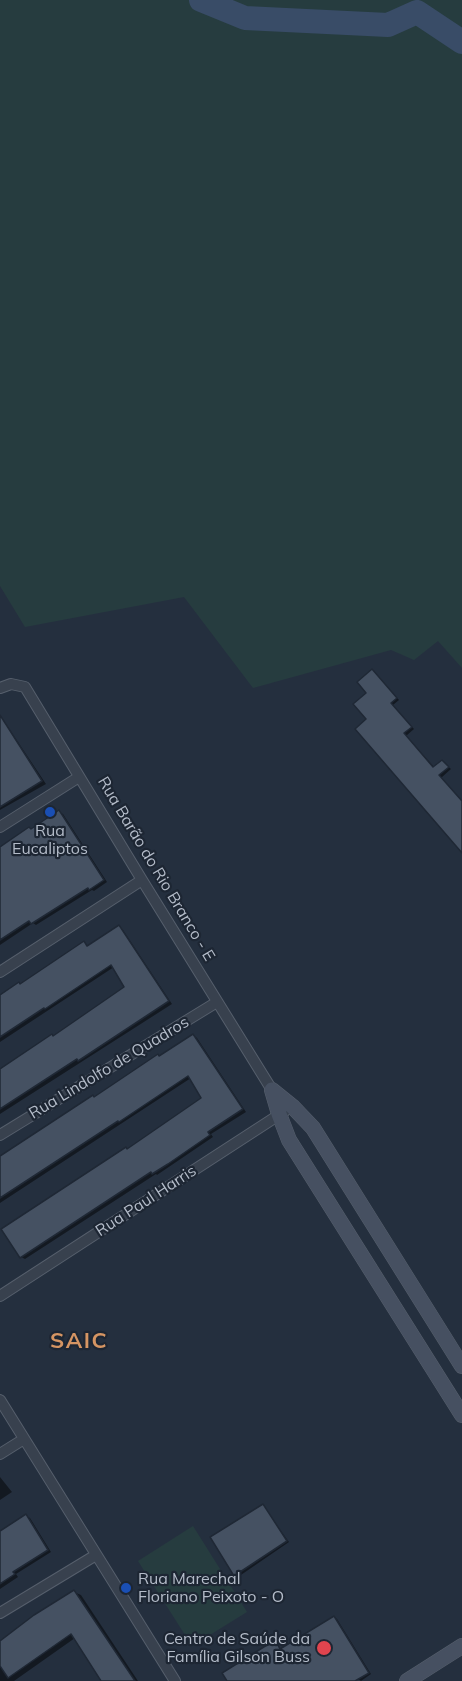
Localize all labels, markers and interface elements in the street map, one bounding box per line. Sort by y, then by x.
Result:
street label: Rua Barão do Rio Branco - E [93,773,219,965]
marker: Rua Eucaliptos [43,805,57,819]
place label: Rua Eucaliptos [12,821,88,859]
street label: Rua Lindolfo de Quadros [26,1013,192,1123]
street label: Rua Paul Harris [92,1161,200,1241]
district label: SAIC [50,1328,108,1354]
place label: Rua Marechal Floriano Peixoto - O [138,1569,284,1607]
marker: Rua Marechal Floriano Peixoto - O [119,1581,133,1595]
place label: Centro de Saúde da Família Gilson Buss [164,1629,310,1667]
marker: Centro de Saúde da Família Gilson Buss [315,1639,333,1657]

